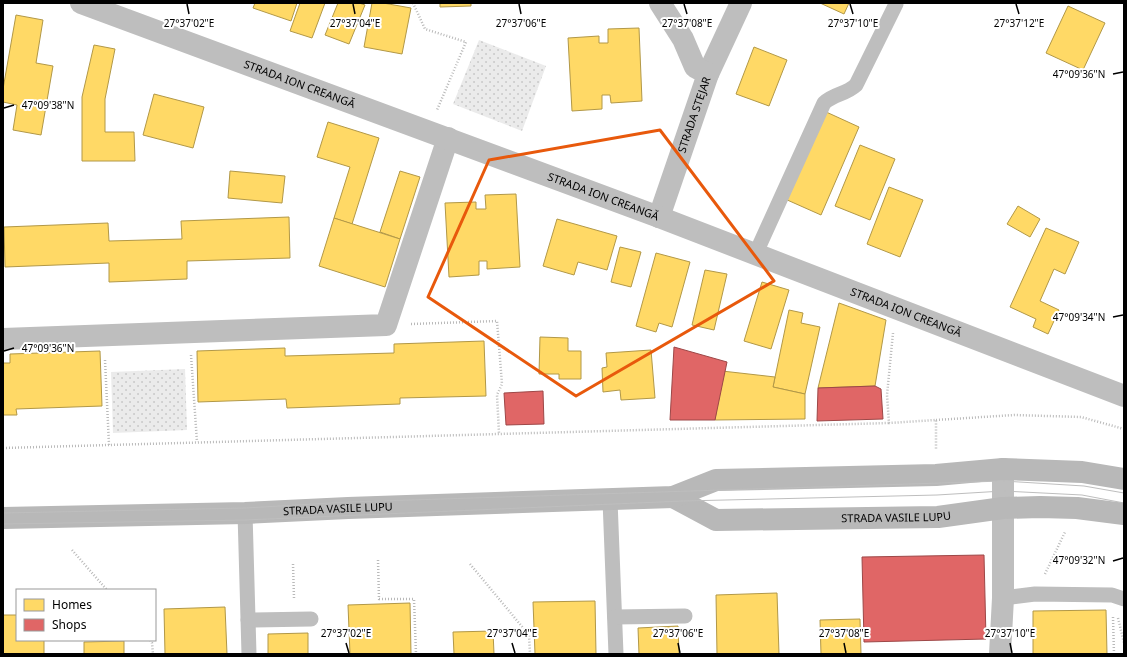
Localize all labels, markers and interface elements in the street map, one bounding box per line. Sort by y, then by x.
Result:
text: 27°37'02"E [164,16,214,30]
text: 27°37'04"E [330,16,380,30]
text: 27°37'06"E [496,16,546,30]
text: 27°37'08"E [662,16,712,30]
text: 27°37'10"E [828,16,878,30]
text: 27°37'12"E [994,16,1044,30]
street label: STRADA ION CREANGĂ [242,56,358,111]
text: 47°09'36"N [1053,67,1105,81]
street label: STRADA STEJAR [674,74,714,155]
text: 47°09'38"N [22,98,74,112]
street label: STRADA ION CREANGĂ [546,168,662,224]
street label: STRADA ION CREANGĂ [849,283,965,340]
text: 47°09'34"N [1053,310,1105,324]
text: 47°09'36"N [22,341,74,355]
street label: STRADA VASILE LUPU [283,498,393,518]
street label: STRADA VASILE LUPU [841,507,952,525]
text: 47°09'32"N [1053,553,1105,567]
legend [16,589,156,641]
text: Homes [52,596,92,613]
text: Shops [52,616,87,633]
text: 27°37'02"E [321,626,371,640]
text: 27°37'04"E [487,626,537,640]
text: 27°37'06"E [653,626,703,640]
text: 27°37'08"E [819,626,869,640]
text: 27°37'10"E [985,626,1035,640]

